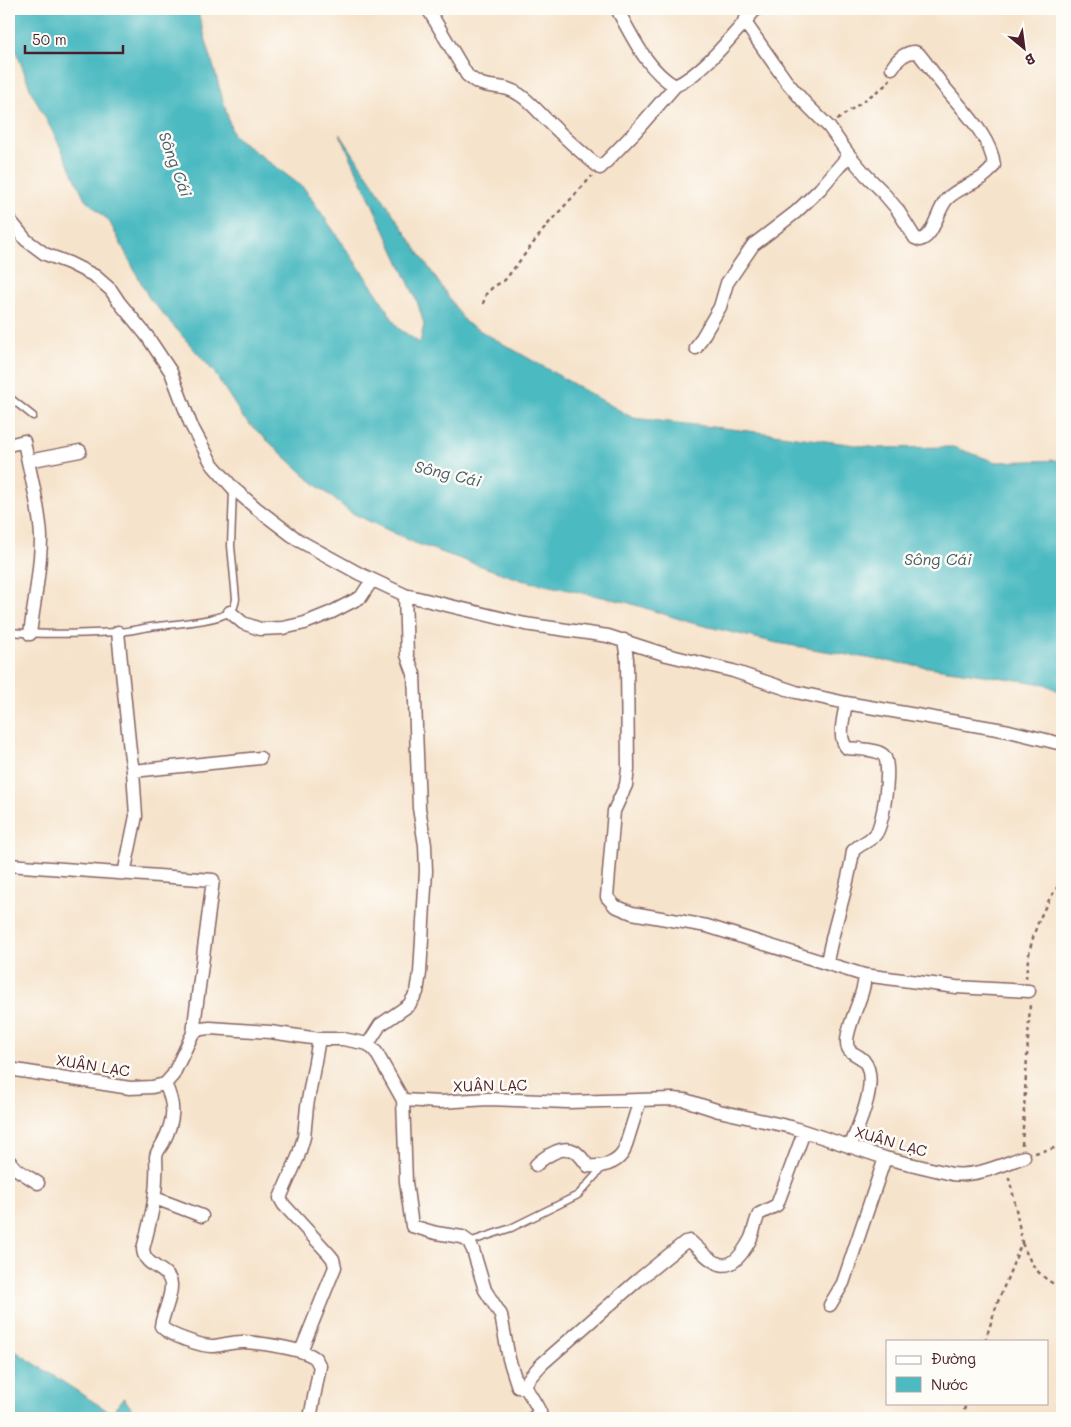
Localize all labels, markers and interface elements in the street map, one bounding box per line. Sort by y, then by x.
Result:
scale bar [25,22,122,54]
north arrow [998,22,1048,72]
text: 50 m [32,29,67,49]
text: B [1022,49,1039,70]
water label: Sông Cái [154,128,198,200]
water label: Sông Cái [412,455,484,491]
water label: Sông Cái [904,548,972,569]
street label: XUÂN LẠC [55,1049,132,1081]
street label: XUÂN LẠC [453,1074,528,1096]
street label: XUÂN LẠC [853,1121,930,1161]
legend [886,1340,1048,1404]
text: Đường [931,1348,976,1368]
text: Nước [931,1374,968,1394]

